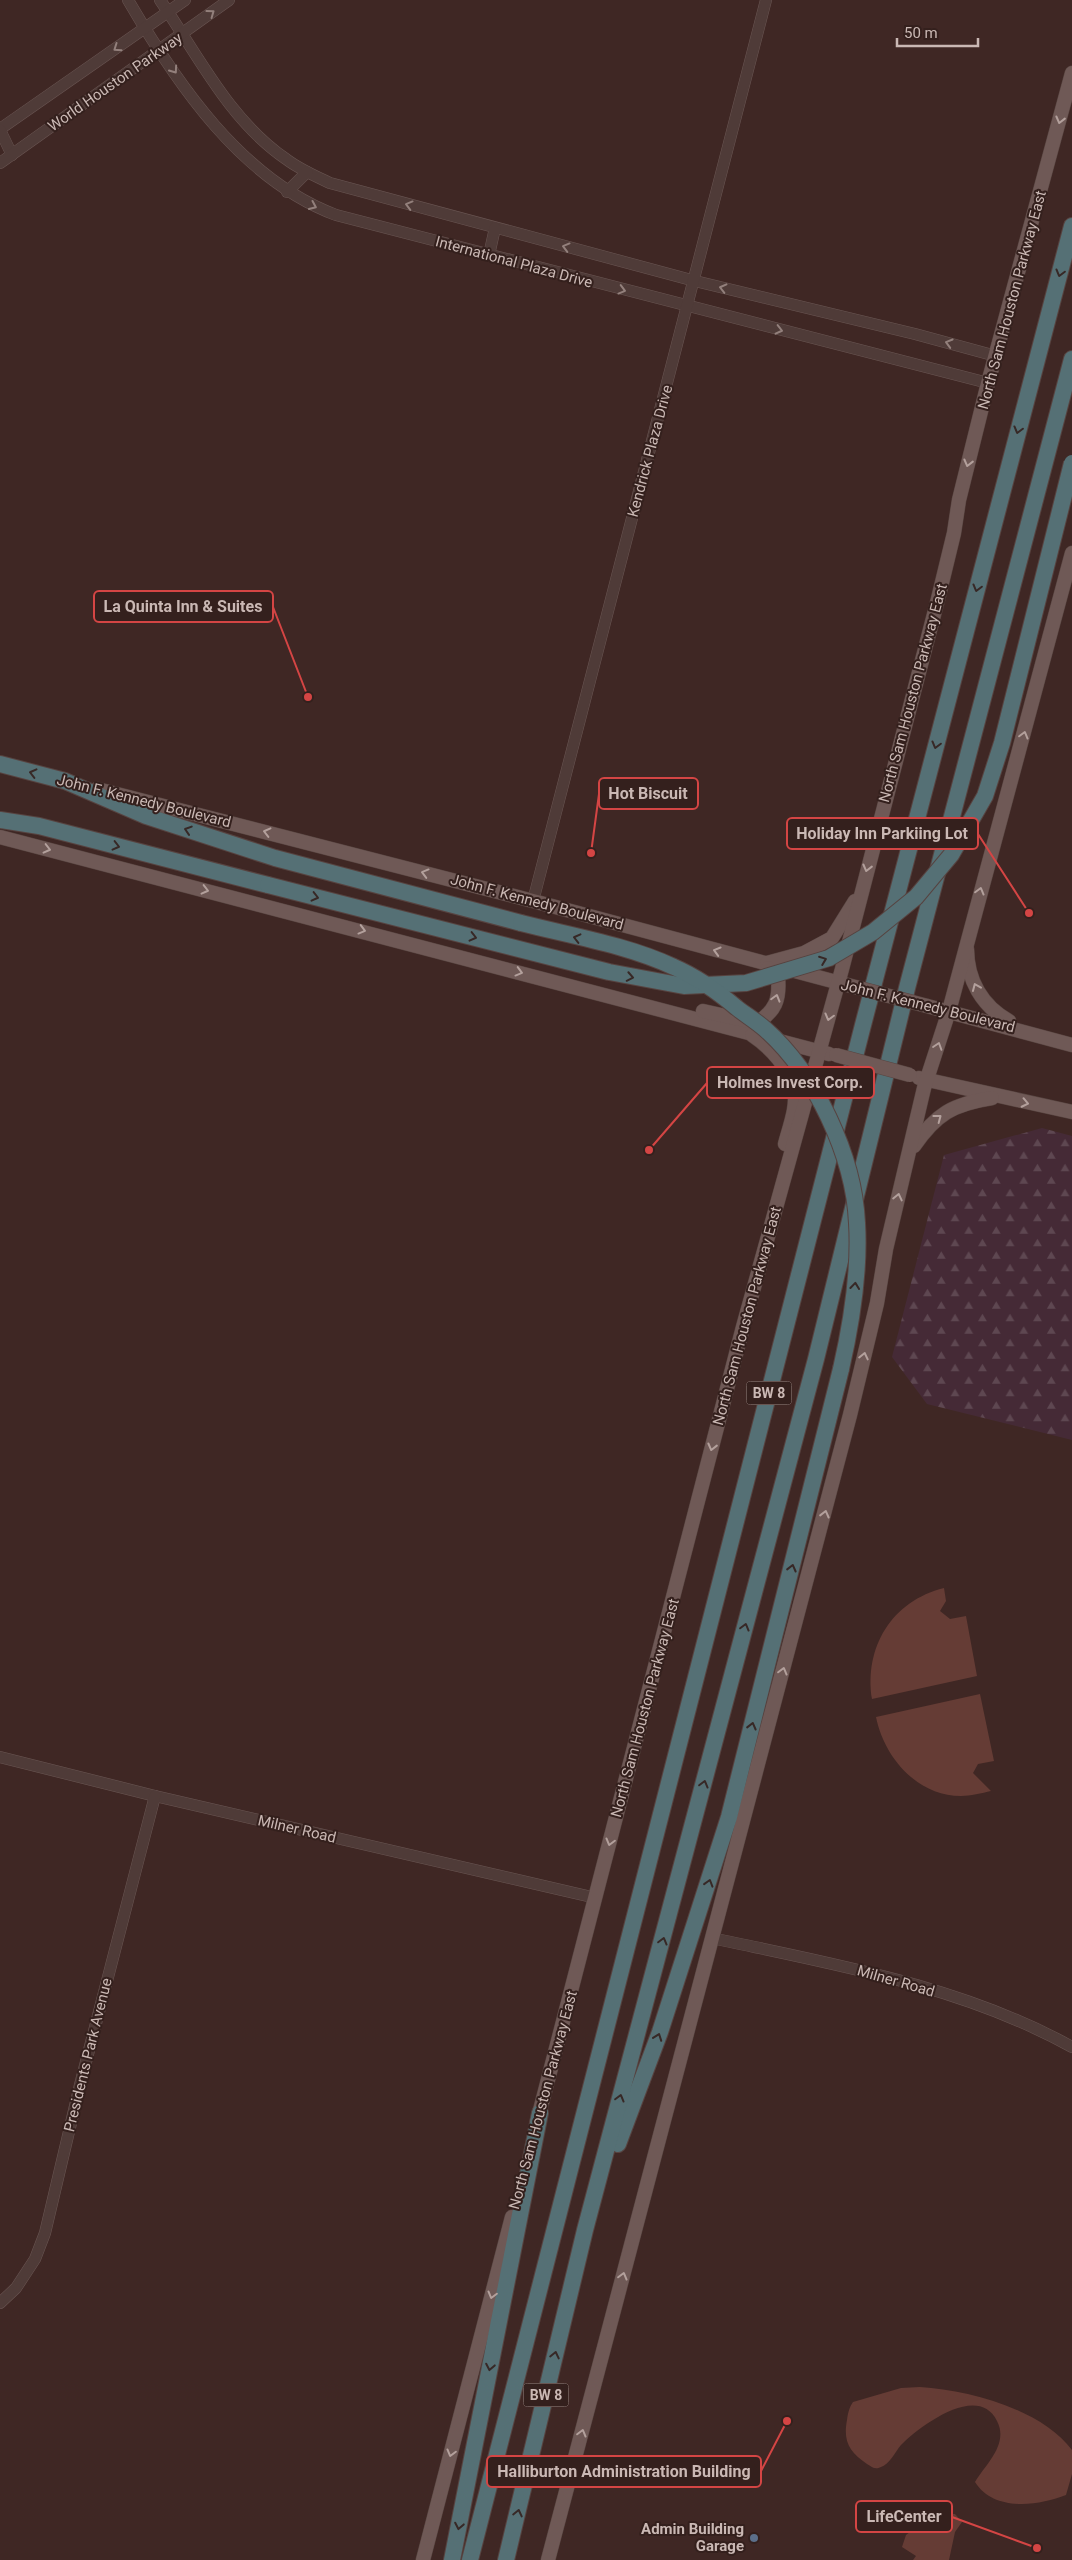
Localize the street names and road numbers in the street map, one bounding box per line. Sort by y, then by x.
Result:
street label: World Houston Parkway [44,29,186,135]
street label: North Sam Houston Parkway East [974,189,1050,411]
street label: International Plaza Drive [433,232,595,292]
street label: Kendrick Plaza Drive [624,383,676,519]
street label: North Sam Houston Parkway East [875,582,951,804]
street label: John F. Kennedy Boulevard [55,771,233,831]
street label: John F. Kennedy Boulevard [448,870,626,934]
street label: John F. Kennedy Boulevard [839,976,1017,1036]
street label: North Sam Houston Parkway East [709,1205,785,1427]
road number: BW 8 [746,1382,792,1405]
street label: North Sam Houston Parkway East [607,1597,683,1819]
street label: Milner Road [256,1811,338,1847]
street label: Milner Road [855,1961,937,2001]
street label: Presidents Park Avenue [60,1976,116,2134]
street label: North Sam Houston Parkway East [505,1989,581,2211]
road number: BW 8 [524,2384,568,2406]

